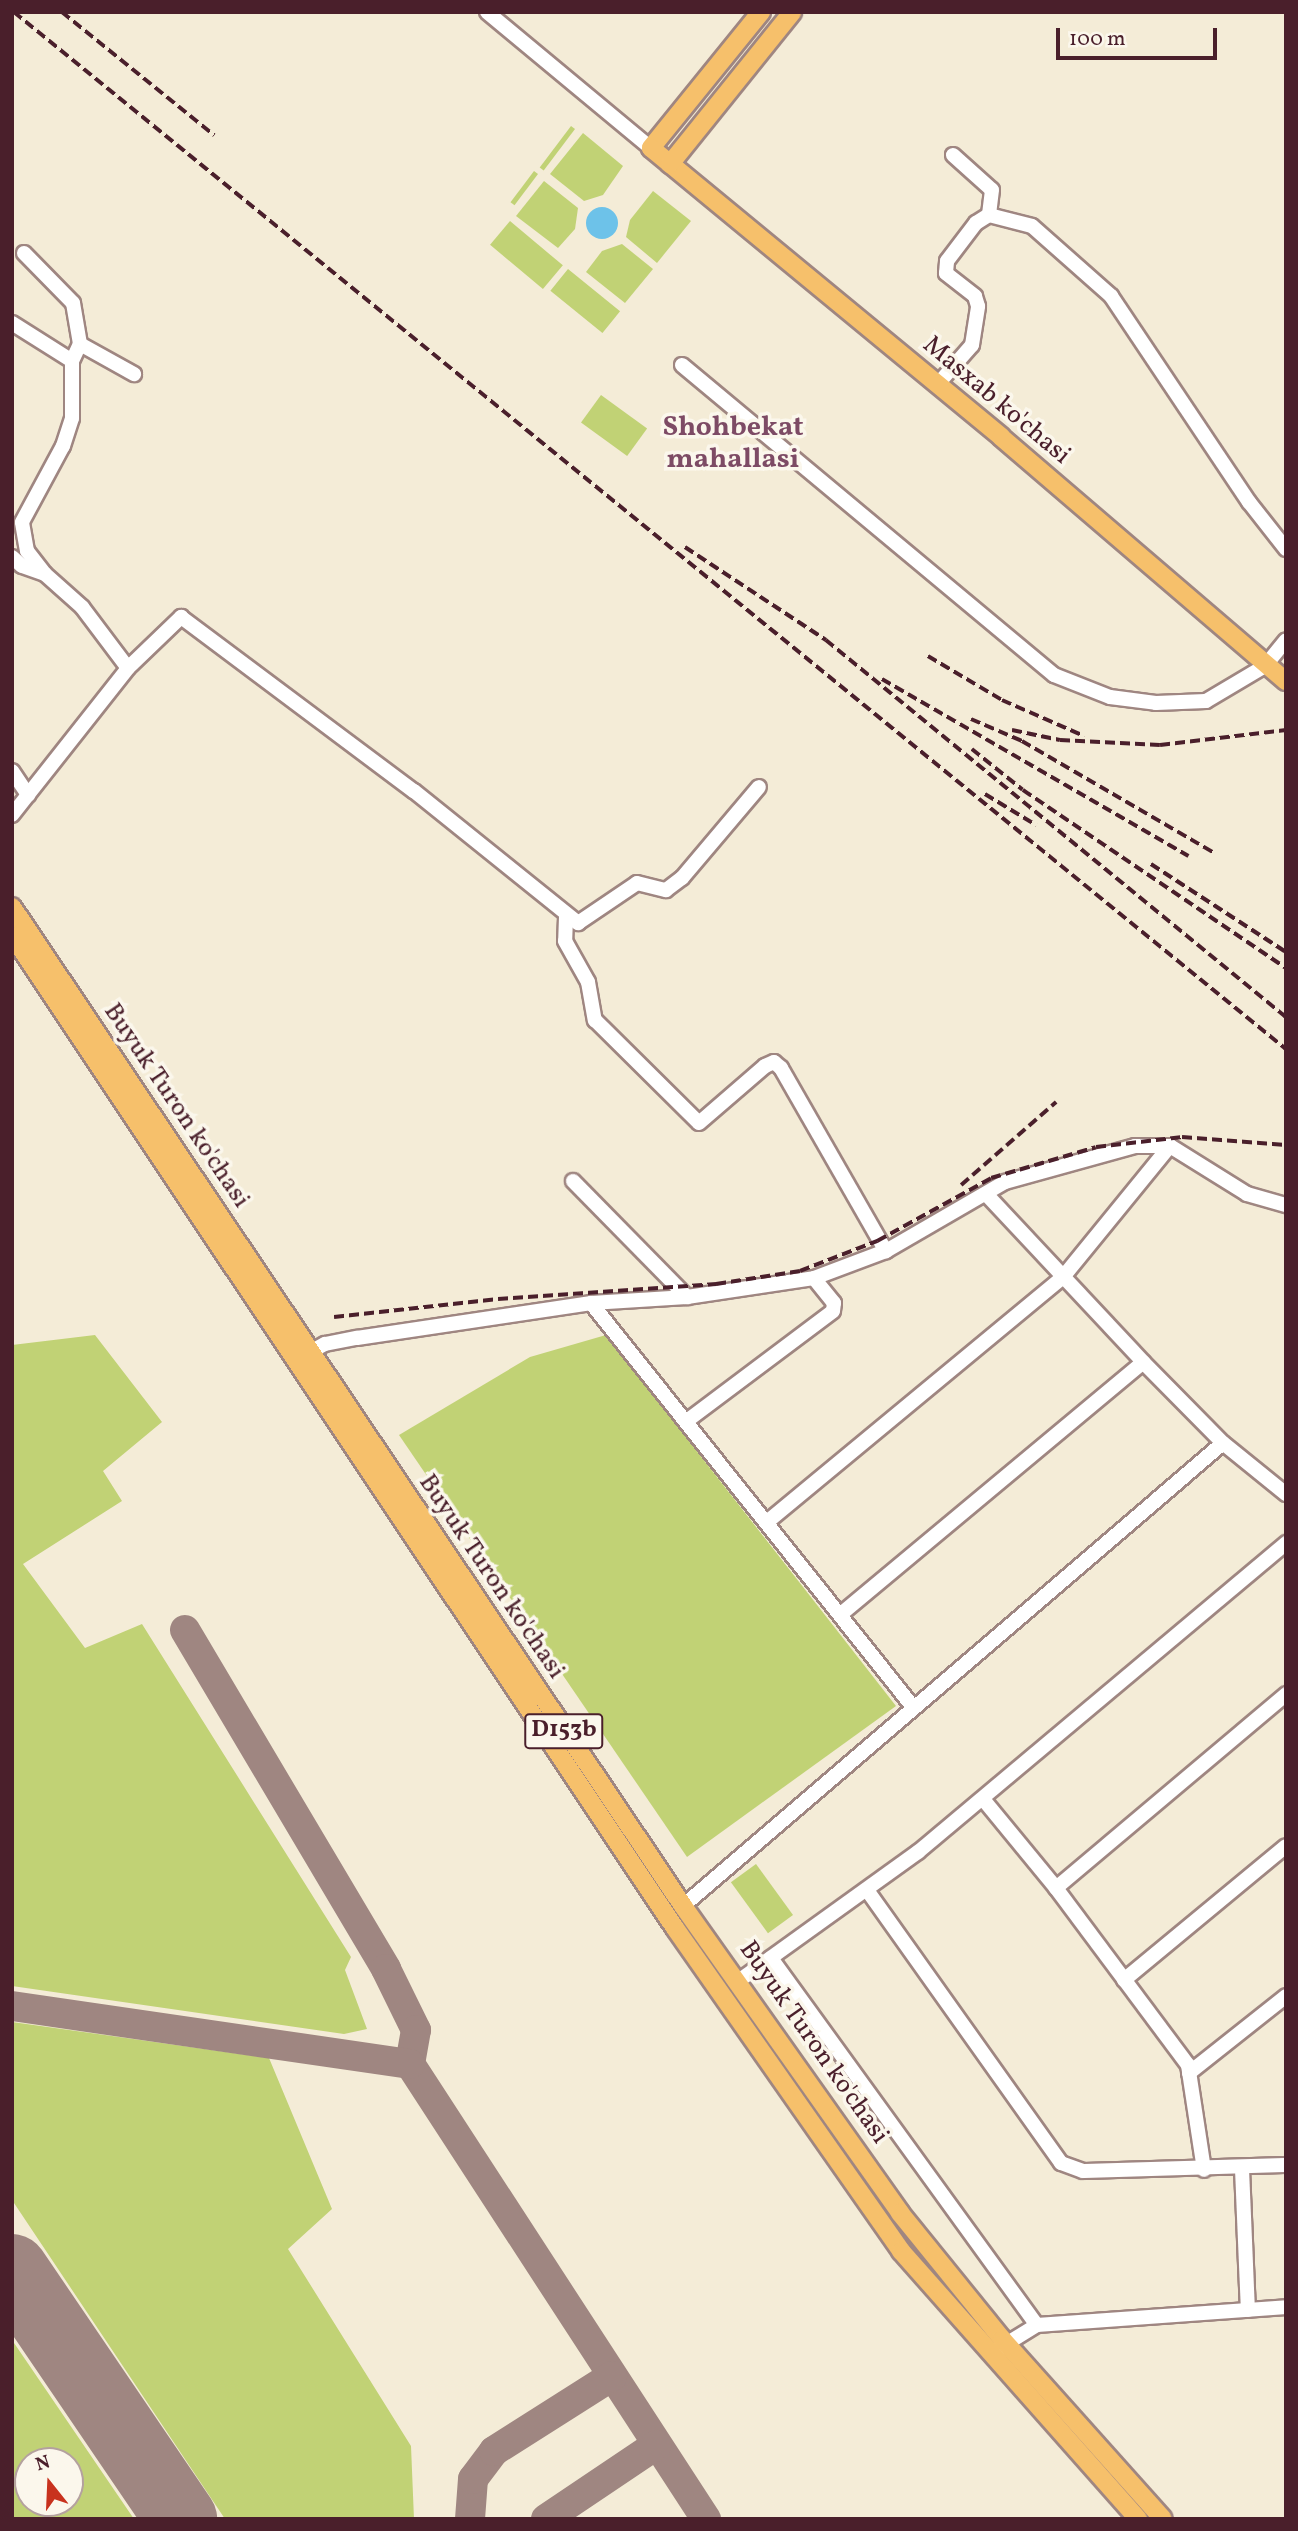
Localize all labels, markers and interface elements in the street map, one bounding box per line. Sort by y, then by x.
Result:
scale bar [1060,14,1221,58]
text: 100 m [1069,25,1126,54]
street label: Masxab ko'chasi [916,330,1076,472]
district label: Shohbekat mahallasi [662,411,804,477]
street label: Buyuk Turon ko'chasi [96,997,256,1215]
street label: Buyuk Turon ko'chasi [411,1468,571,1686]
road number: D153b [524,1710,604,1751]
street label: Buyuk Turon ko'chasi [731,1935,895,2151]
north arrow [14,2447,84,2517]
text: N [33,2449,54,2478]

